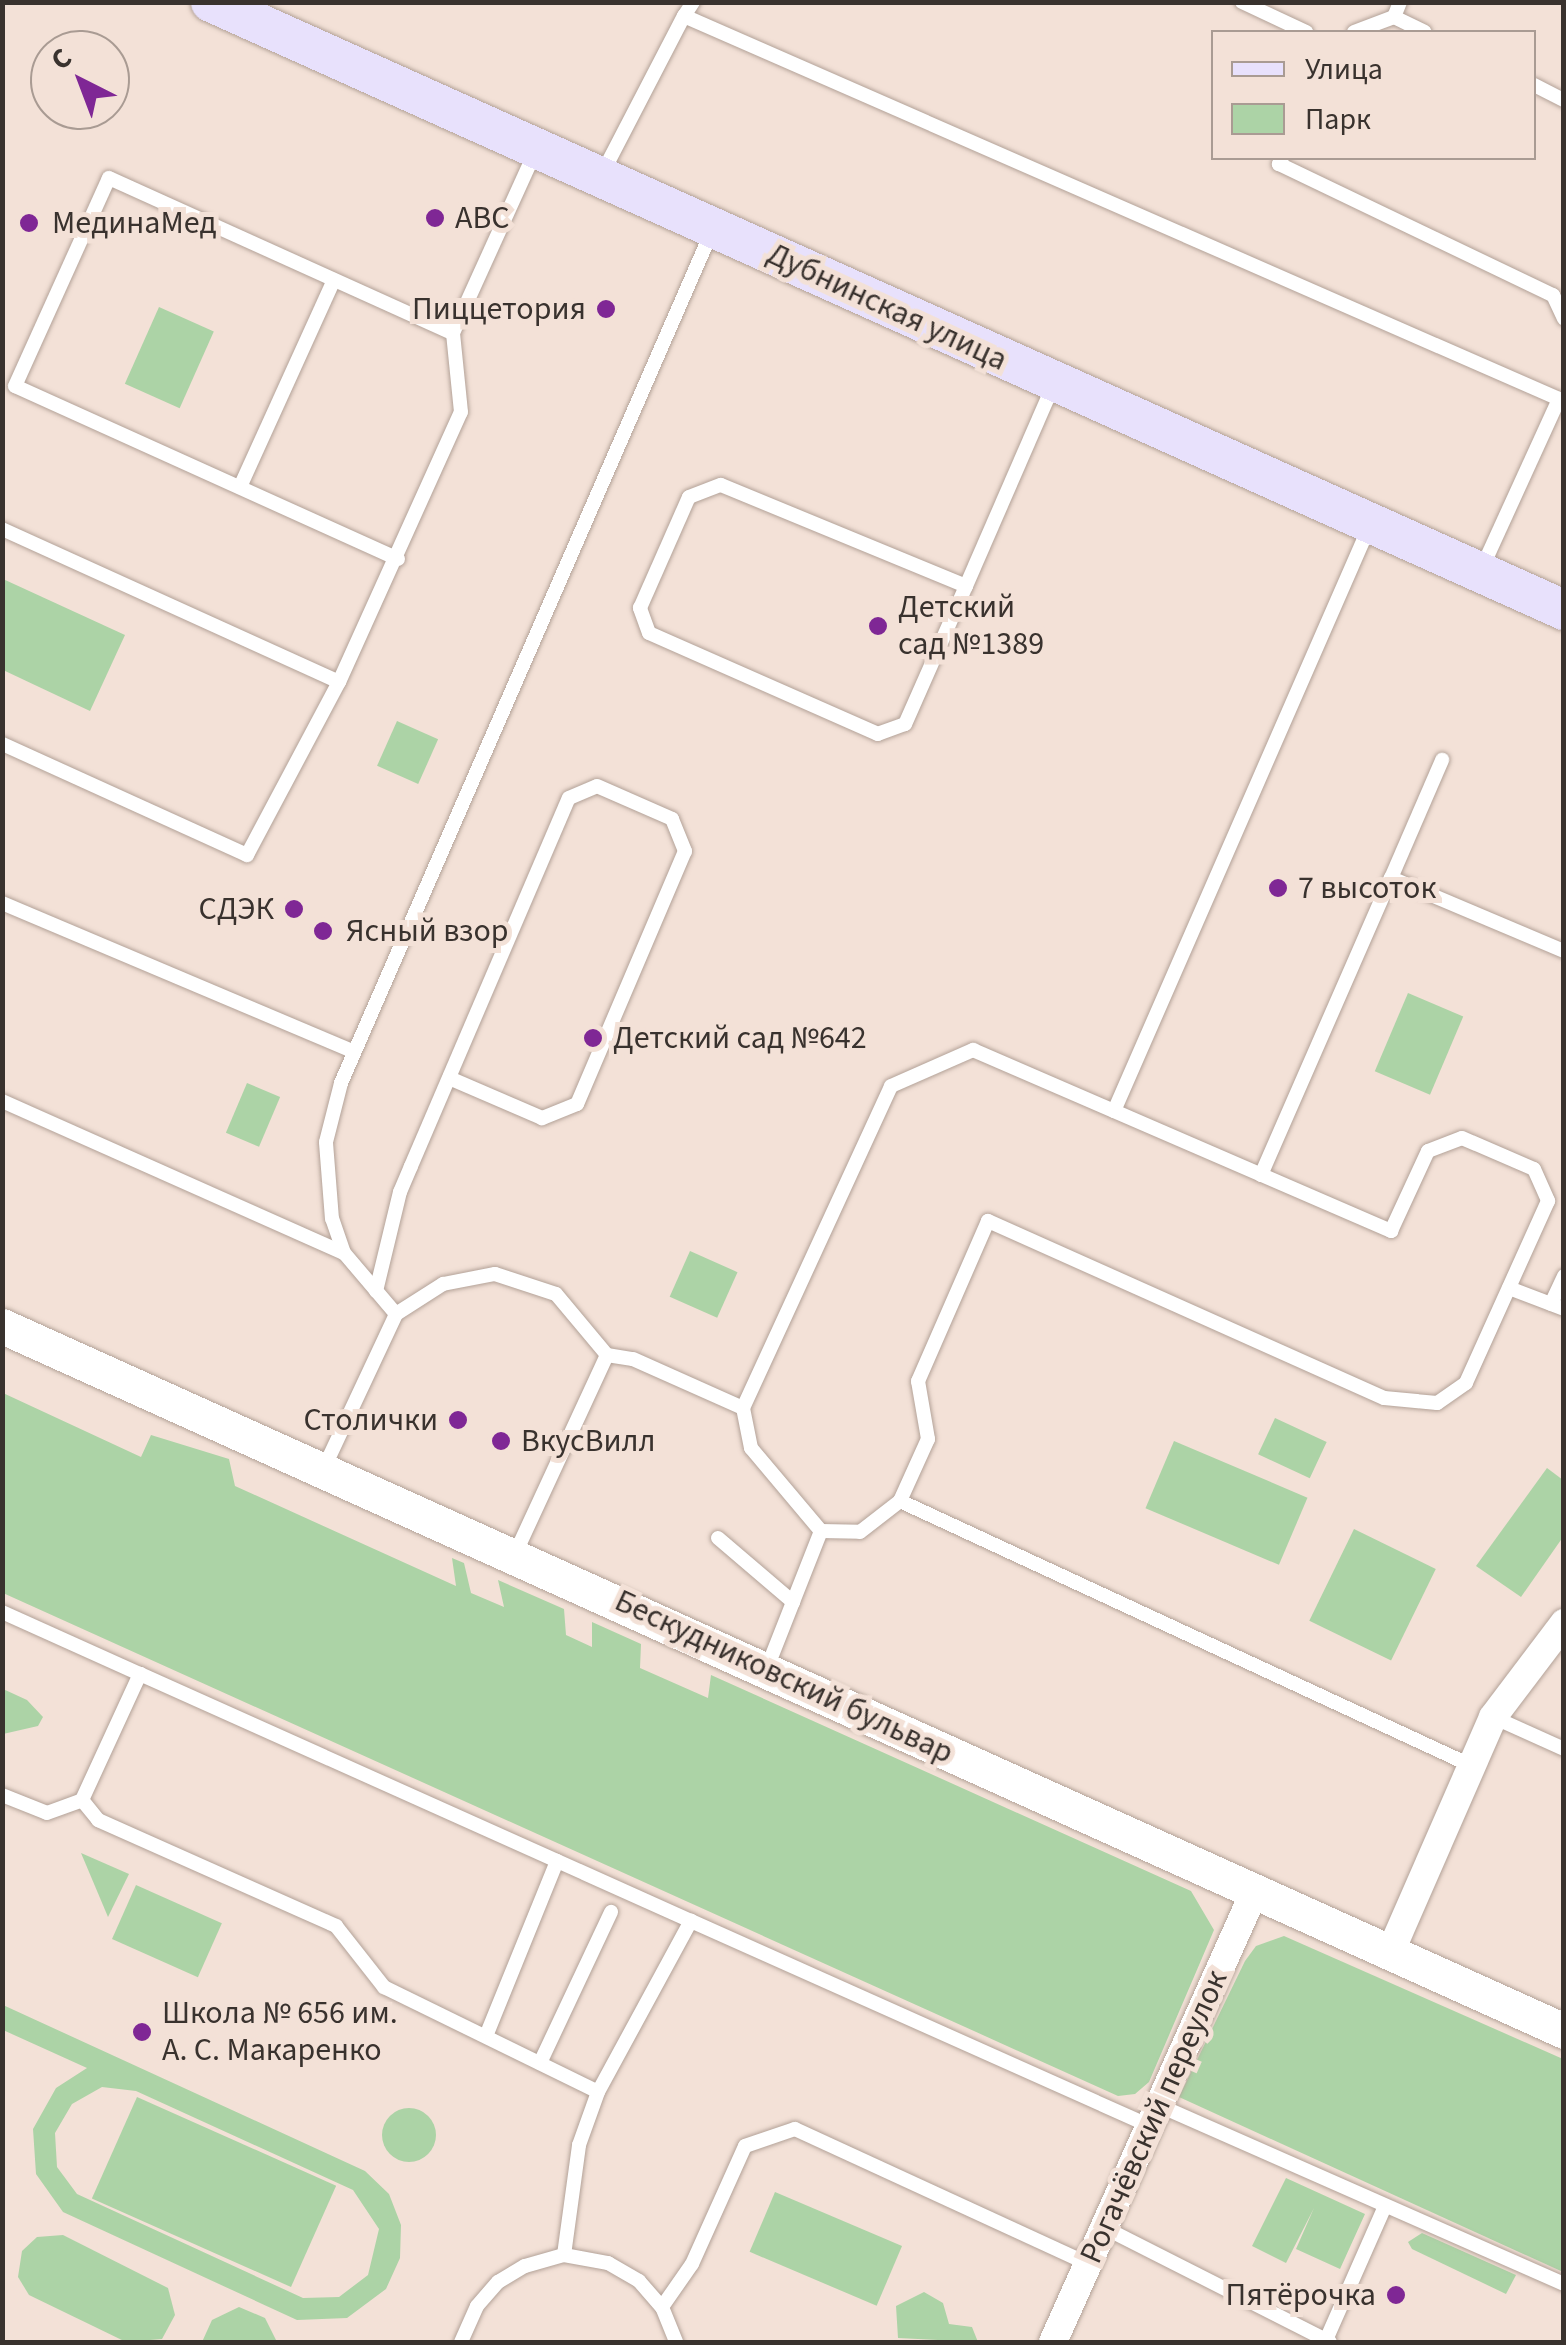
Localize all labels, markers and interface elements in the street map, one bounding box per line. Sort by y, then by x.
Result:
north arrow [30,30,130,130]
legend [1211,30,1536,160]
text: С [42,39,81,80]
text: Улица [1305,48,1383,91]
text: Парк [1305,98,1371,141]
place label: ABC [455,199,509,237]
place label: МединаМед [52,204,217,242]
marker: ABC [424,207,446,229]
marker: МединаМед [16,210,42,236]
street label: Дубнинская улица [761,235,1013,379]
place label: Пиццетория [412,290,586,328]
marker: Пиццетория [595,298,617,320]
place label: Детский сад №1389 [898,589,1044,664]
marker: Детский сад №1389 [867,615,889,637]
place label: 7 высоток [1298,869,1436,907]
marker: 7 высоток [1267,877,1289,899]
place label: СДЭК [199,890,274,928]
marker: СДЭК [283,898,305,920]
place label: Ясный взор [346,912,509,950]
marker: Ясный взор [310,918,336,944]
place label: Детский сад №642 [613,1019,867,1057]
marker: Детский сад №642 [582,1027,604,1049]
place label: Столички [304,1401,438,1439]
marker: Столички [447,1409,469,1431]
place label: ВкусВилл [521,1422,656,1460]
marker: ВкусВилл [490,1430,512,1452]
street label: Бескудниковский бульвар [609,1582,959,1772]
street label: Рогачёвский переулок [1072,1965,1236,2269]
place label: Школа № 656 им. А. С. Макаренко [162,1995,398,2070]
marker: Школа № 656 им. А. С. Макаренко [131,2021,153,2043]
place label: Пятёрочка [1226,2276,1376,2314]
marker: Пятёрочка [1385,2284,1407,2306]

